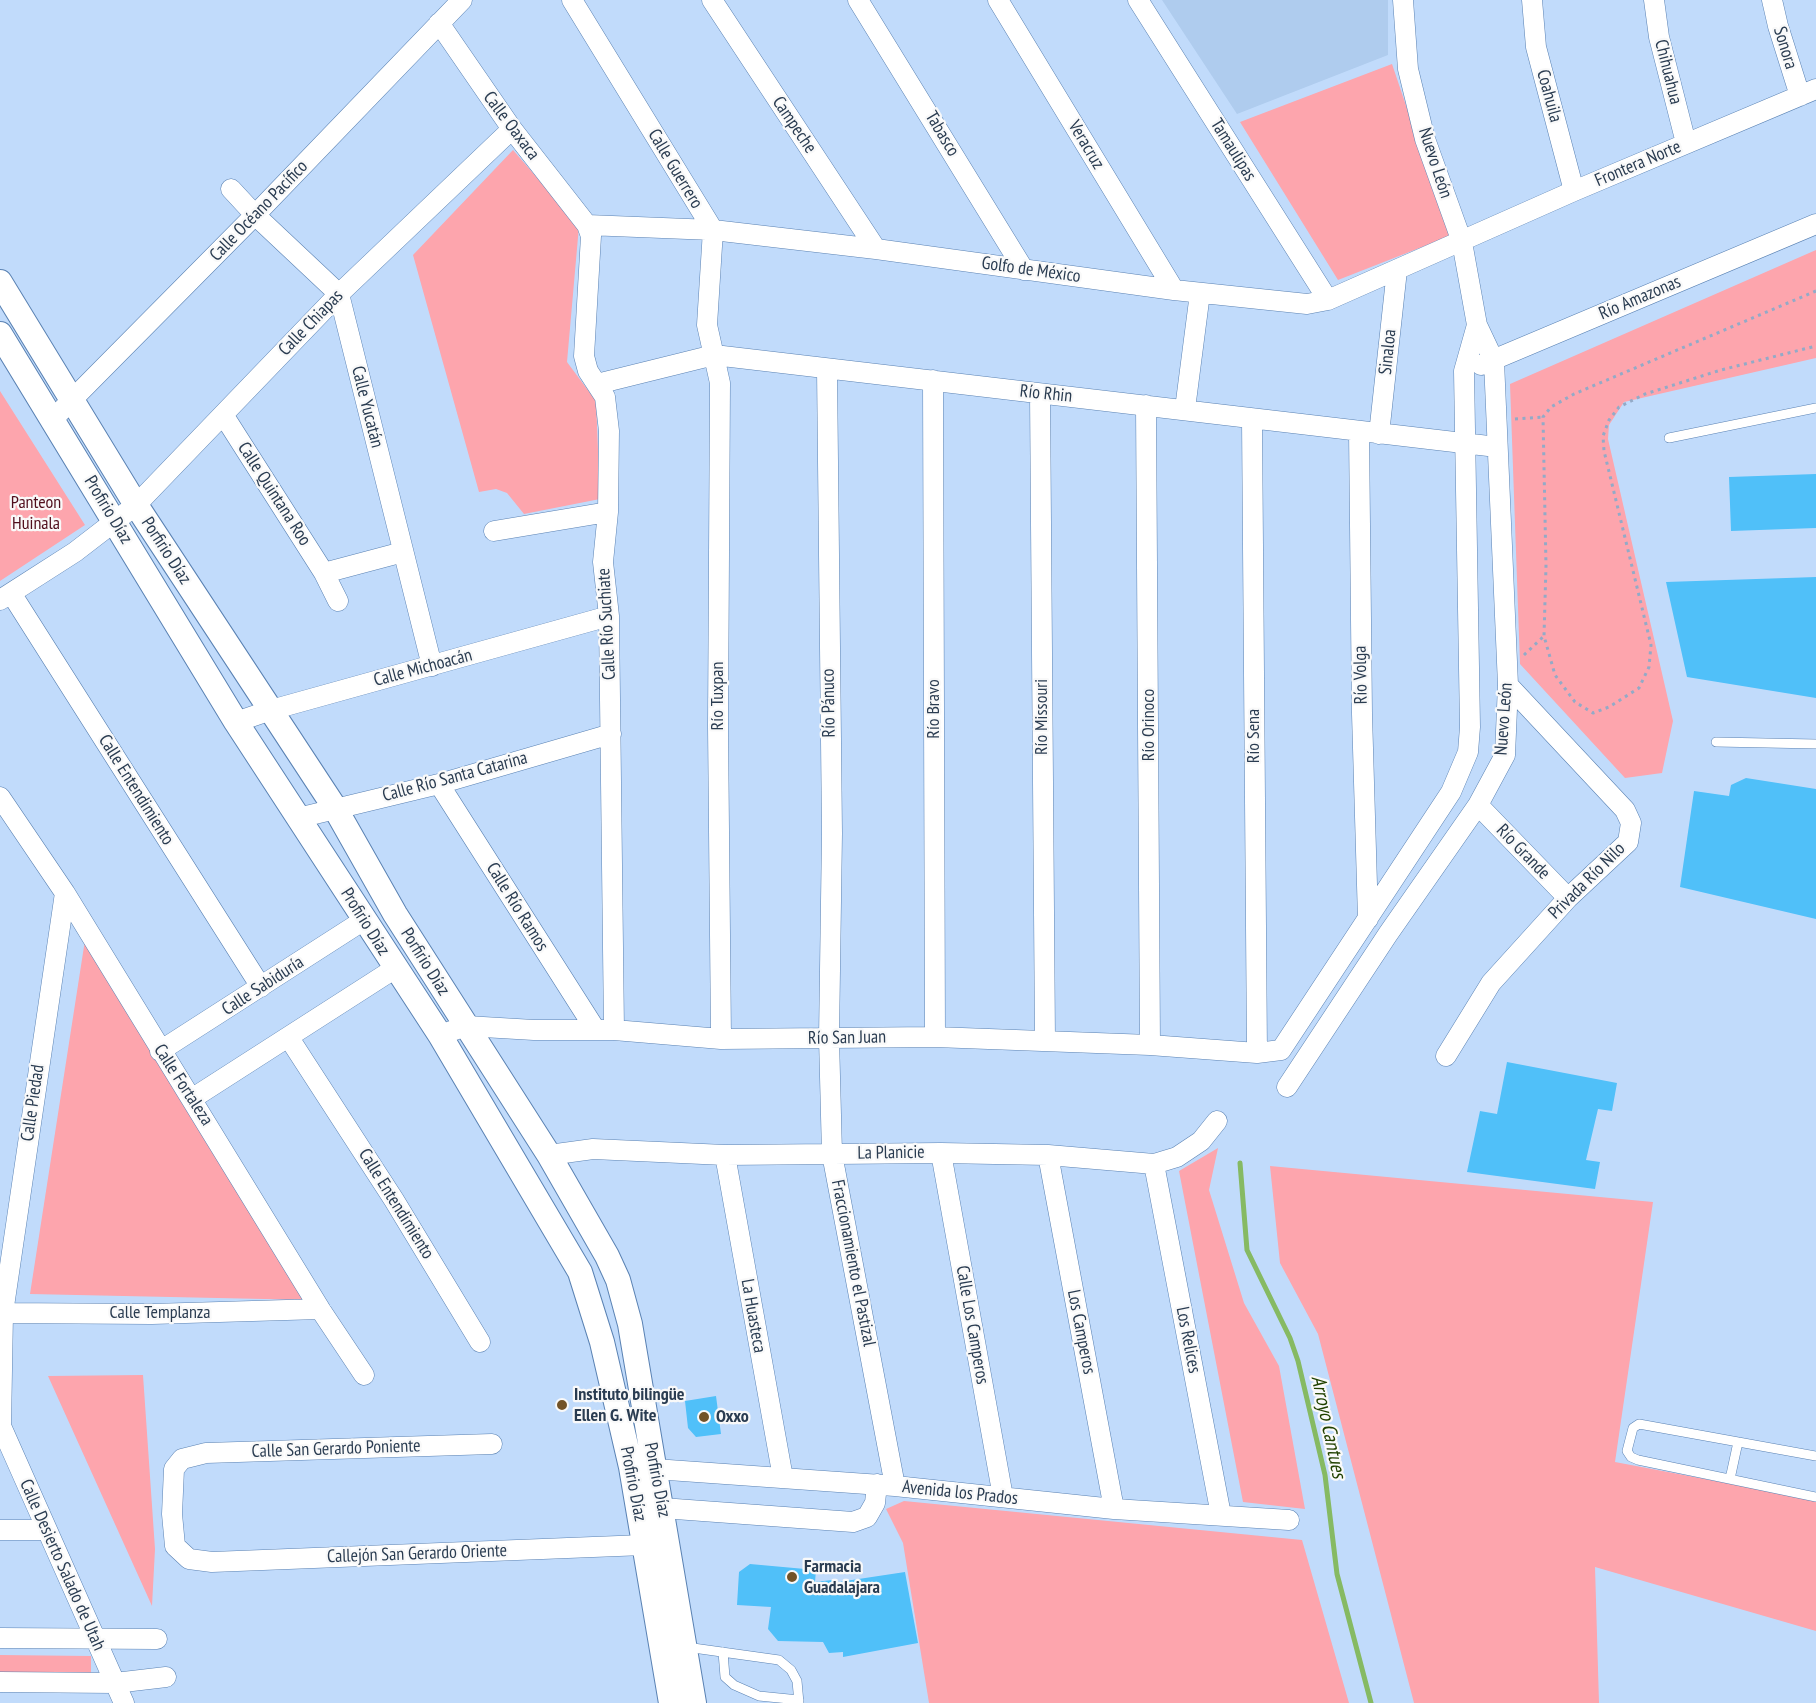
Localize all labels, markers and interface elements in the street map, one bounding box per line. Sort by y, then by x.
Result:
street label: Sonora [1768,24,1802,72]
street label: Chihuahua [1650,37,1686,107]
street label: Coahuila [1532,67,1566,125]
street label: Calle Oaxaca [478,87,544,165]
street label: Campeche [767,93,821,157]
street label: Tabasco [920,108,964,160]
street label: Tamaulipas [1205,115,1261,185]
street label: Veracruz [1063,117,1109,173]
street label: Calle Guerrero [643,125,707,213]
street label: Nuevo León [1413,125,1457,201]
street label: Frontera Norte [1592,136,1684,192]
street label: Calle Océano Pacífico [205,156,313,266]
street label: Golfo de México [980,252,1082,288]
street label: Río Amazonas [1596,271,1684,325]
street label: Calle Chiapas [274,286,348,360]
street label: Sinaloa [1375,328,1401,376]
street label: Calle Yucatán [346,364,388,450]
street label: Río Rhin [1019,381,1073,407]
street label: Calle Quintana Roo [233,438,315,550]
street label: Profirio Díaz [79,472,137,548]
park label: Panteon Huinala [11,492,61,534]
street label: Porfirio Díaz [136,513,196,589]
street label: Calle Río Suchiate [593,567,621,681]
street label: Calle Michoacán [371,644,475,692]
street label: Río Volga [1350,646,1372,704]
street label: Río Tuxpan [707,662,729,730]
street label: Río Pánuco [818,668,840,738]
street label: Río Bravo [923,679,945,739]
street label: Río Missouri [1031,679,1053,755]
street label: Nuevo León [1491,682,1517,756]
street label: Río Orinoco [1138,689,1160,761]
street label: Río Sena [1243,709,1265,763]
street label: Calle Entendimiento [93,731,179,849]
street label: Calle Río Santa Catarina [380,747,530,807]
street label: Río Grande [1492,820,1554,884]
street label: Privada Río Nilo [1544,838,1630,924]
street label: Calle Río Ramos [481,859,553,955]
street label: Profirio Díaz [336,884,394,960]
street label: Porfirio Díaz [396,924,454,1000]
street label: Calle Sabiduría [218,952,308,1020]
street label: Río San Juan [808,1027,886,1049]
street label: Calle Fortaleza [149,1040,217,1130]
street label: Calle Piedad [17,1063,49,1143]
street label: La Planicie [857,1142,925,1164]
street label: Calle Entendimiento [353,1145,439,1263]
street label: Fraccionamiento el Pastizal [826,1178,880,1348]
street label: Calle Los Camperos [951,1264,993,1386]
street label: La Huasteca [736,1277,770,1355]
street label: Los Camperos [1062,1288,1100,1376]
street label: Calle Templanza [110,1302,210,1324]
street label: Los Relices [1171,1305,1205,1375]
water label: Arroyo Cantues [1305,1374,1351,1480]
place label: Instituto bilingüe Ellen G. Wite [574,1384,684,1426]
marker: Instituto bilingüe Ellen G. Wite [555,1398,569,1412]
place label: Oxxo [716,1406,749,1428]
marker: Oxxo [697,1410,711,1424]
street label: Calle San Gerardo Poniente [251,1435,421,1463]
street label: Porfirio Díaz [639,1441,675,1519]
street label: Profirio Díaz [615,1445,651,1523]
street label: Calle Desierto Salado de Utah [14,1476,110,1654]
street label: Avenida los Prados [901,1476,1019,1510]
street label: Callejón San Gerardo Oriente [327,1540,507,1568]
place label: Farmacia Guadalajara [804,1556,880,1598]
marker: Farmacia Guadalajara [785,1570,799,1584]

